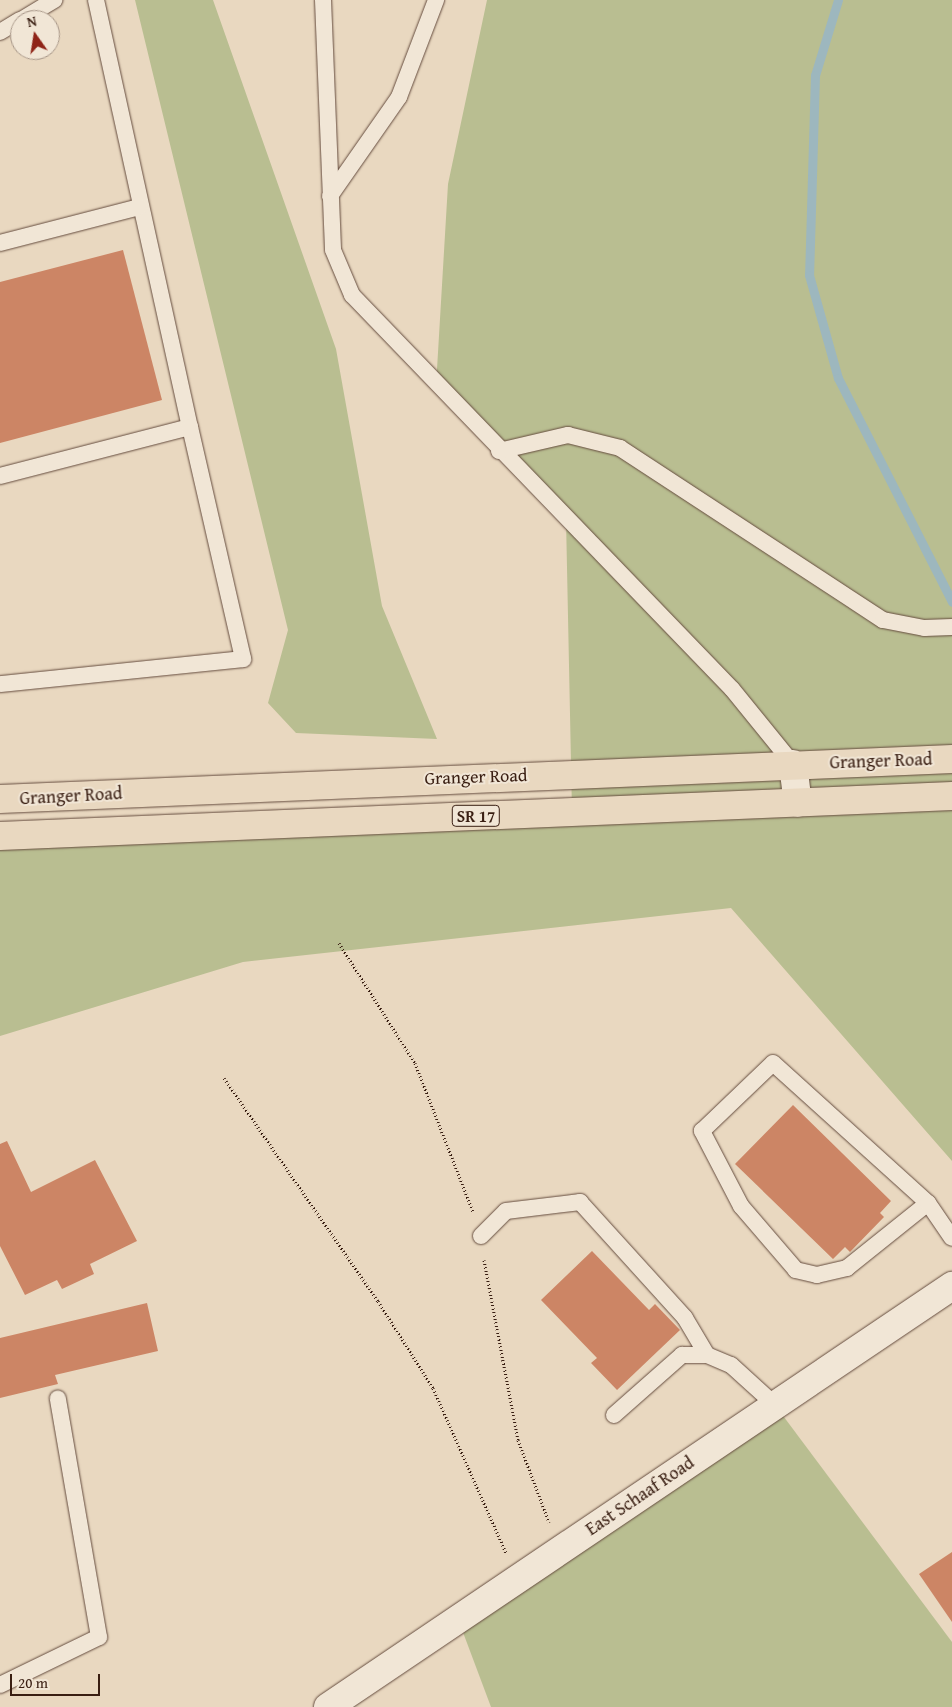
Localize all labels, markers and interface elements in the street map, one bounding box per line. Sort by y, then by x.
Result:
north arrow [10,10,60,60]
text: N [25,11,39,32]
street label: Granger Road [829,748,933,774]
street label: Granger Road [424,764,528,790]
street label: Granger Road [19,783,123,809]
road number: SR 17 [451,802,501,829]
street label: East Schaaf Road [582,1452,698,1540]
scale bar [12,1664,102,1696]
text: 20 m [18,1672,48,1693]

